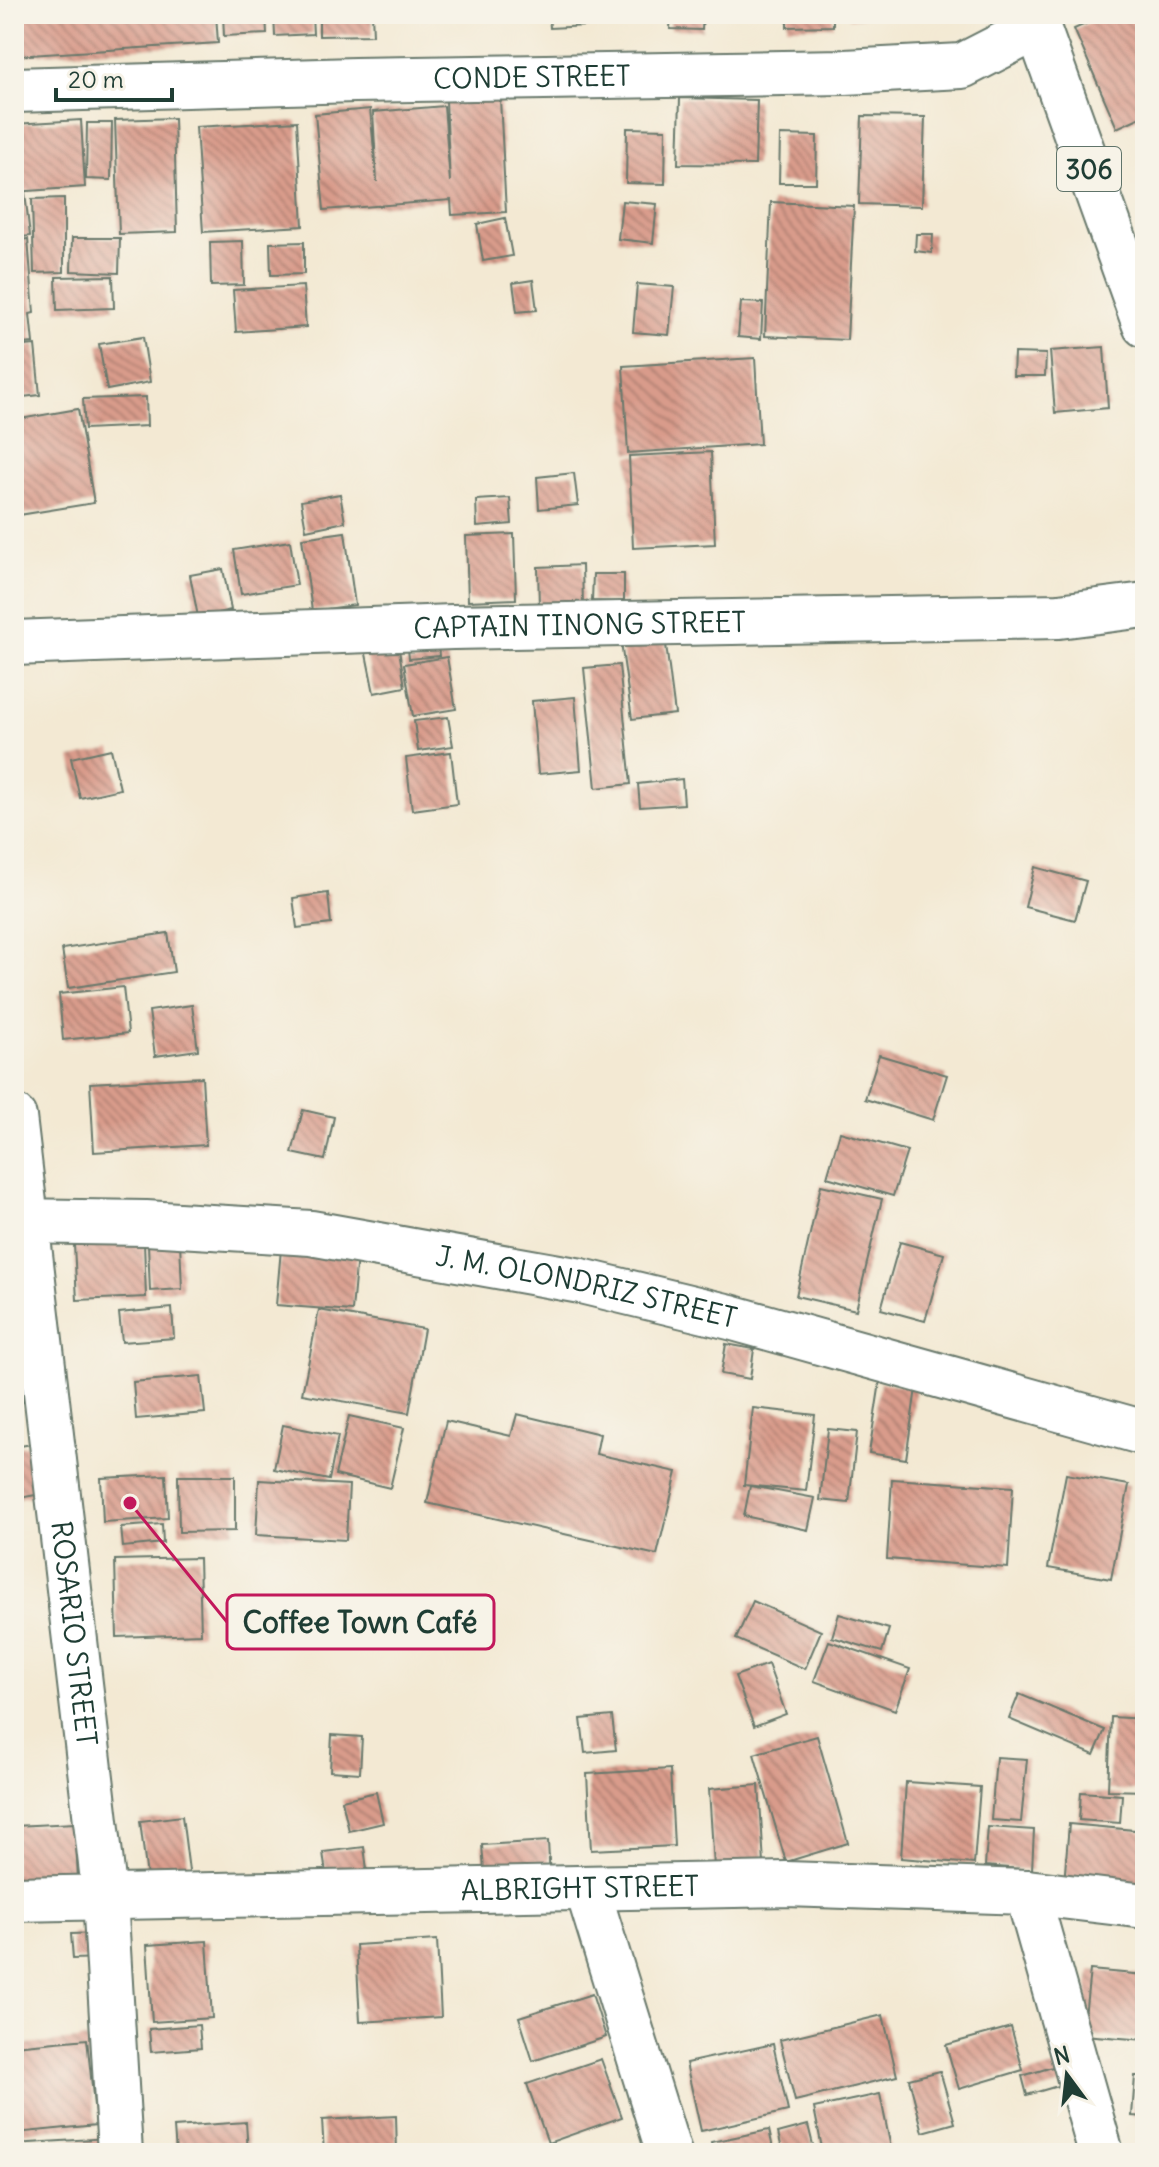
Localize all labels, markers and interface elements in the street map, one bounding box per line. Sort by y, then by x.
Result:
scale bar [56,52,172,102]
street label: CONDE STREET [433,58,631,97]
text: 20 m [68,64,124,94]
road number: 306 [1057,147,1121,191]
street label: CAPTAIN TINONG STREET [413,604,746,646]
street label: J. M. OLONDRIZ STREET [433,1238,741,1336]
street label: ROSARIO STREET [43,1519,105,1748]
callout: Coffee Town Café [227,1595,494,1649]
text: Coffee Town Café [242,1603,478,1641]
street label: ALBRIGHT STREET [460,1868,699,1908]
north arrow [1027,2035,1107,2115]
text: N [1051,2040,1073,2071]

